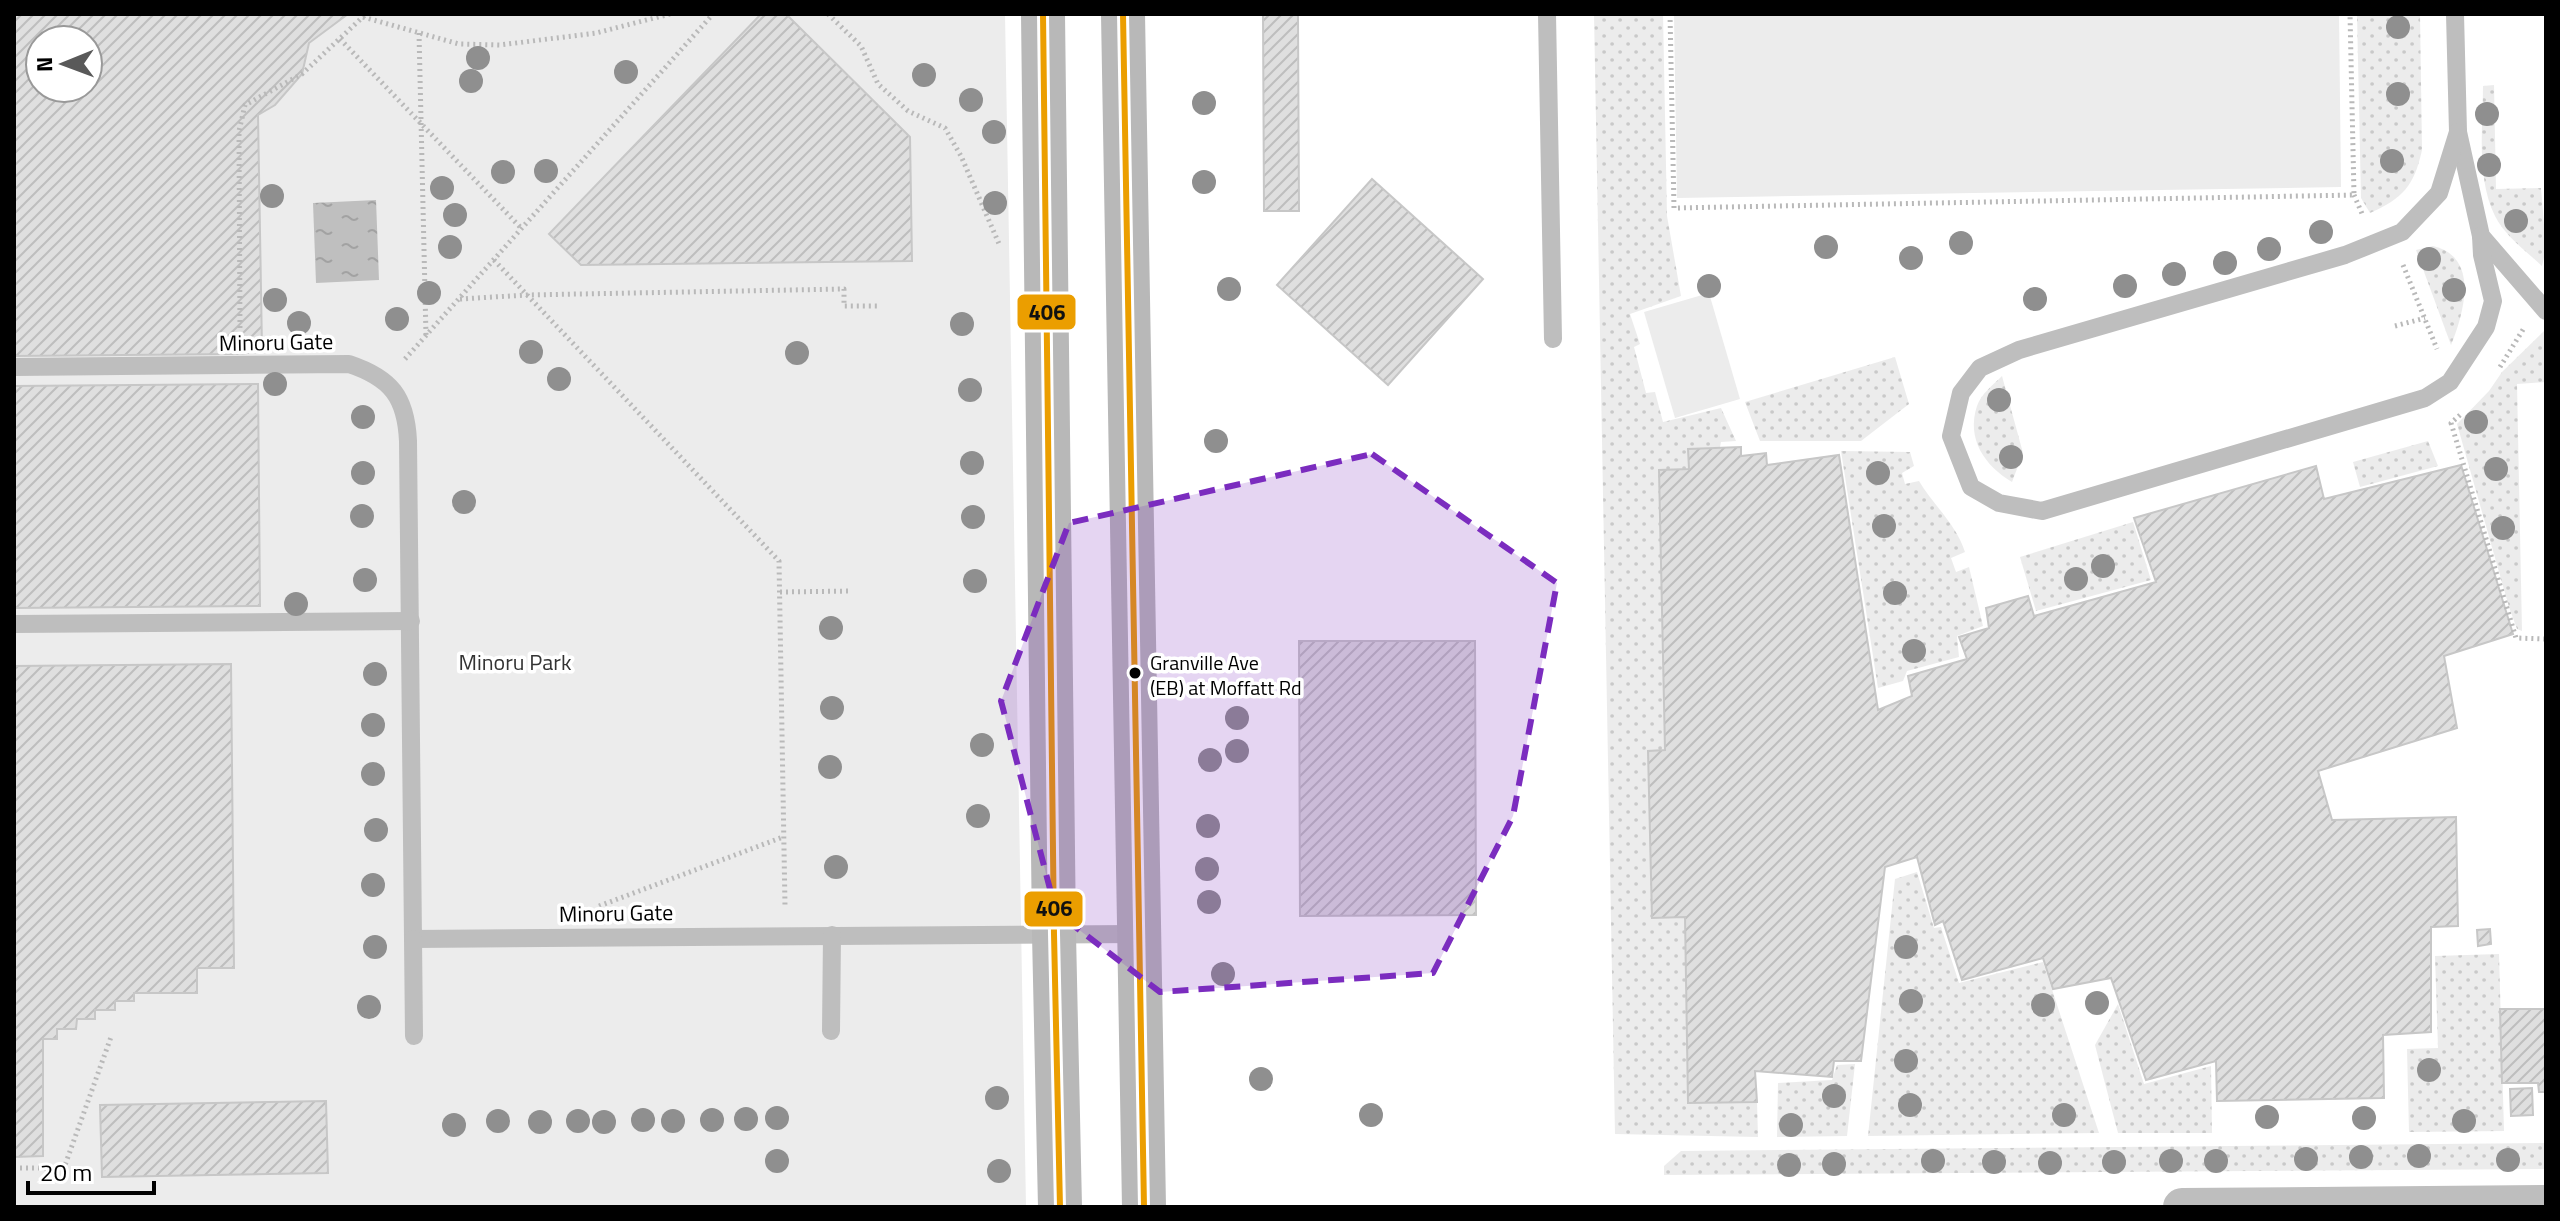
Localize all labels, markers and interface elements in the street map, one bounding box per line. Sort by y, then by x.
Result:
north arrow [24,24,104,104]
text: N [27,56,61,72]
line badge: 406 [1016,293,1077,331]
text: 406 [1029,295,1065,329]
street label: Minoru Gate [219,324,333,360]
park label: Minoru Park [459,645,572,679]
place label: Granville Ave (EB) at Moffatt Rd [1150,647,1301,703]
marker: Granville Ave (EB) at Moffatt Rd [1127,665,1143,681]
line badge: 406 [1023,890,1084,928]
text: 406 [1036,891,1072,925]
street label: Minoru Gate [559,895,673,931]
scale bar [28,1145,154,1195]
text: 20 m [40,1154,92,1190]

